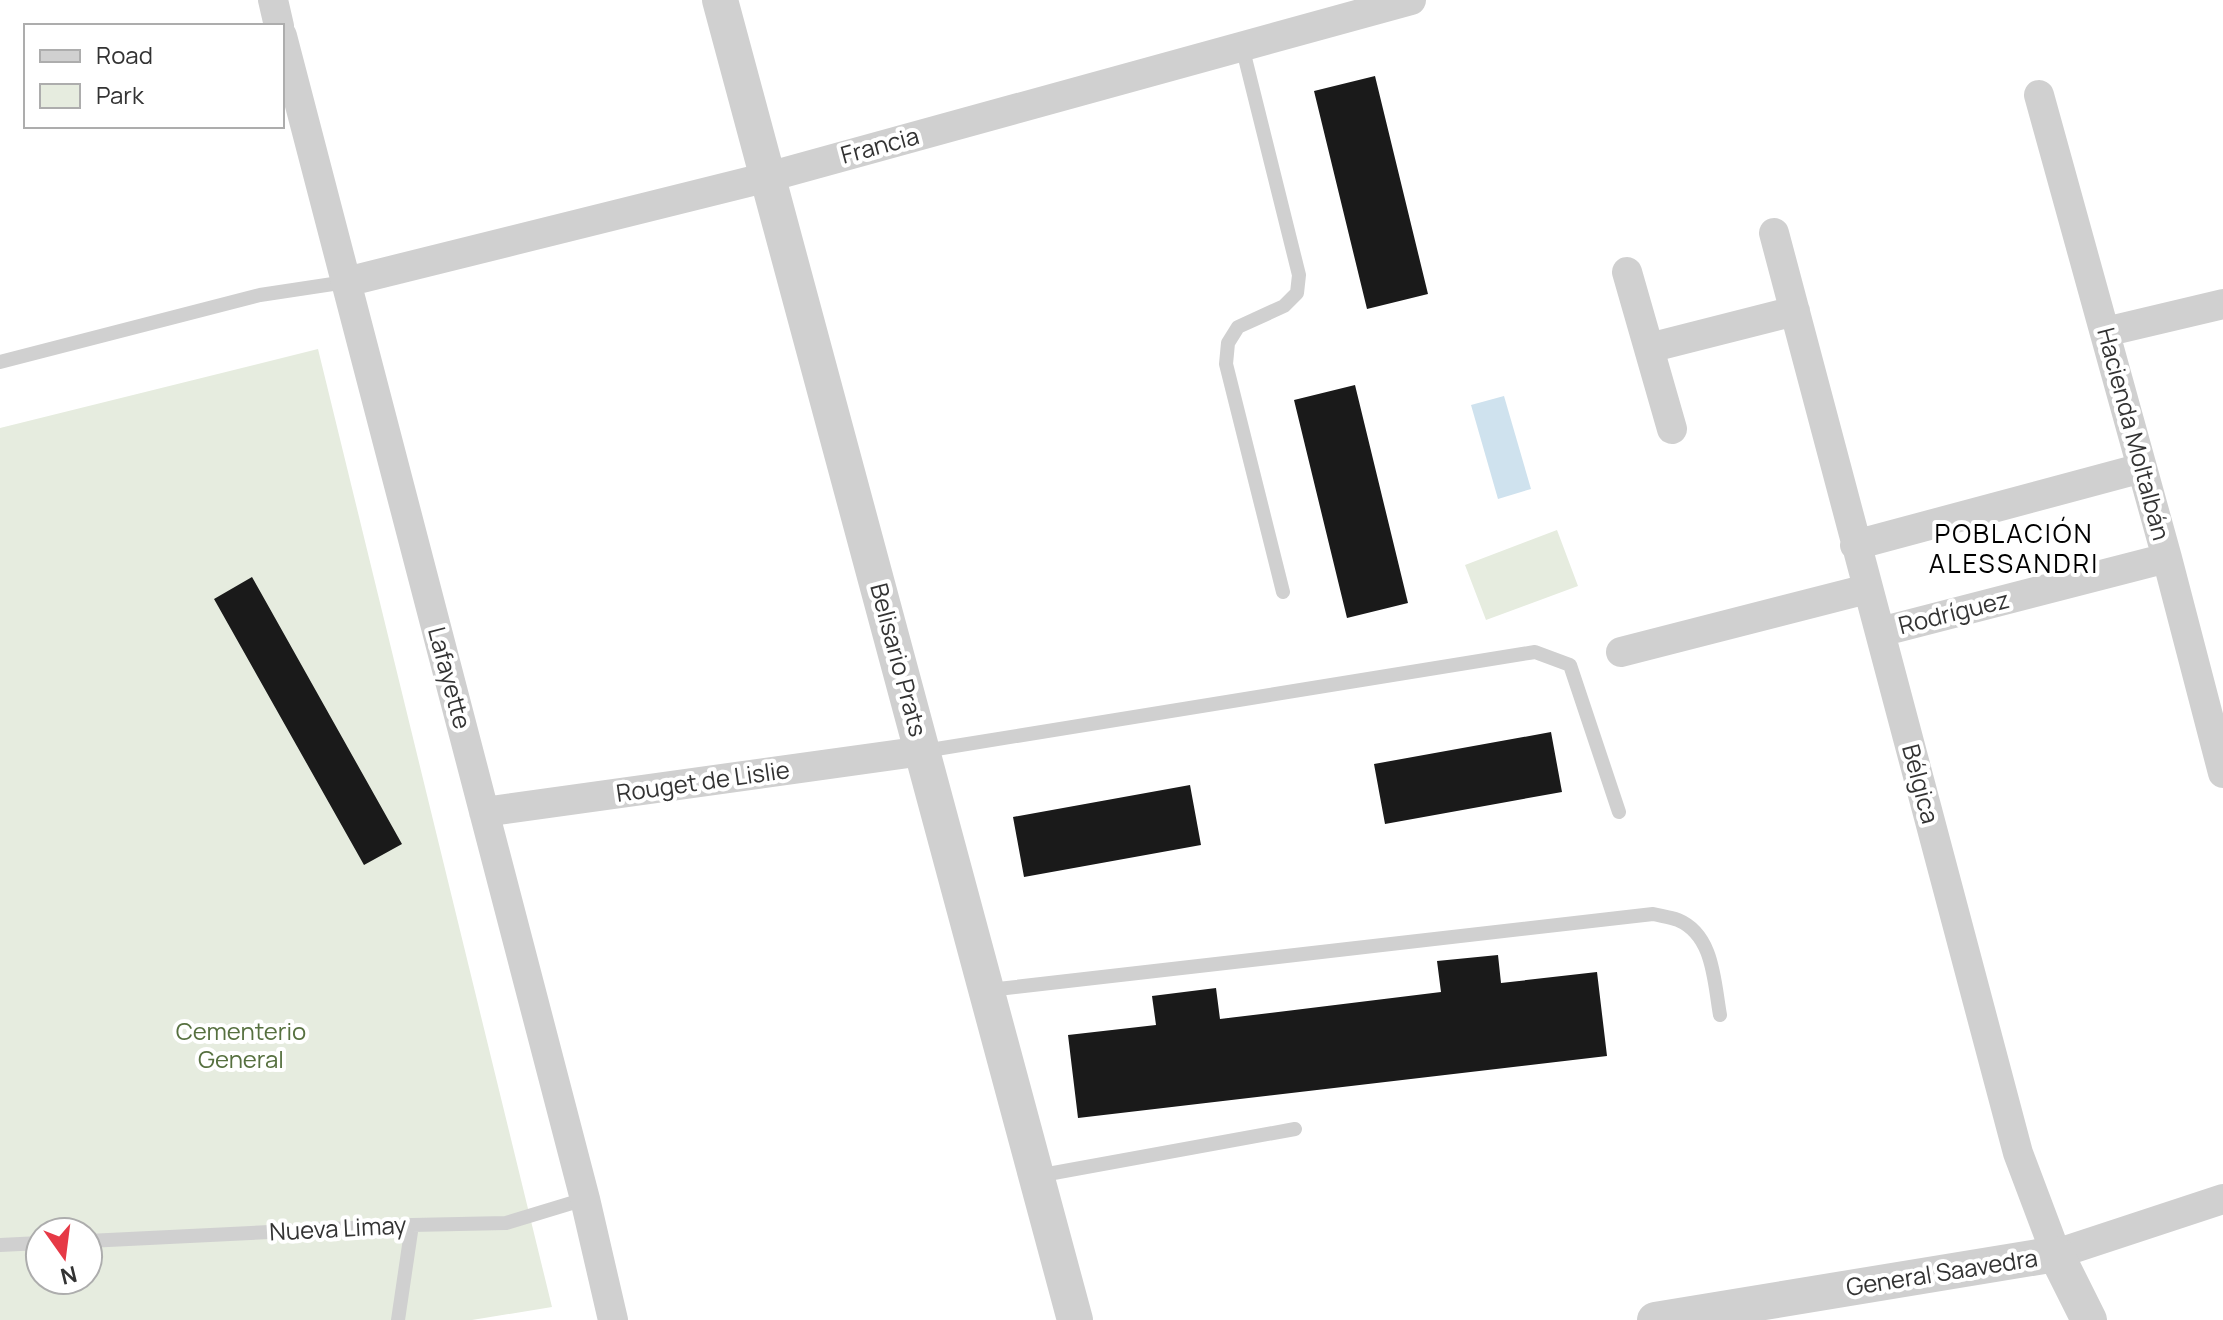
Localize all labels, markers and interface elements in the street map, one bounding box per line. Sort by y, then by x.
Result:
legend [24,24,284,128]
text: Road [96,38,153,71]
text: Park [96,78,145,111]
street label: Francia [837,118,922,171]
street label: Hacienda Moltalbán [2090,324,2179,544]
district label: POBLACIÓN ALESSANDRI [1929,515,2099,581]
street label: Belisario Prats [863,579,936,740]
street label: Rodríguez [1895,582,2012,641]
street label: Lafayette [421,623,480,732]
street label: Bélgica [1895,740,1948,827]
street label: Rouget de Lislie [614,752,792,809]
park label: Cementerio General [176,1014,306,1075]
street label: Nueva Limay [268,1207,408,1248]
north arrow [24,1216,104,1296]
street label: General Saavedra [1844,1240,2040,1303]
text: N [58,1259,80,1292]

